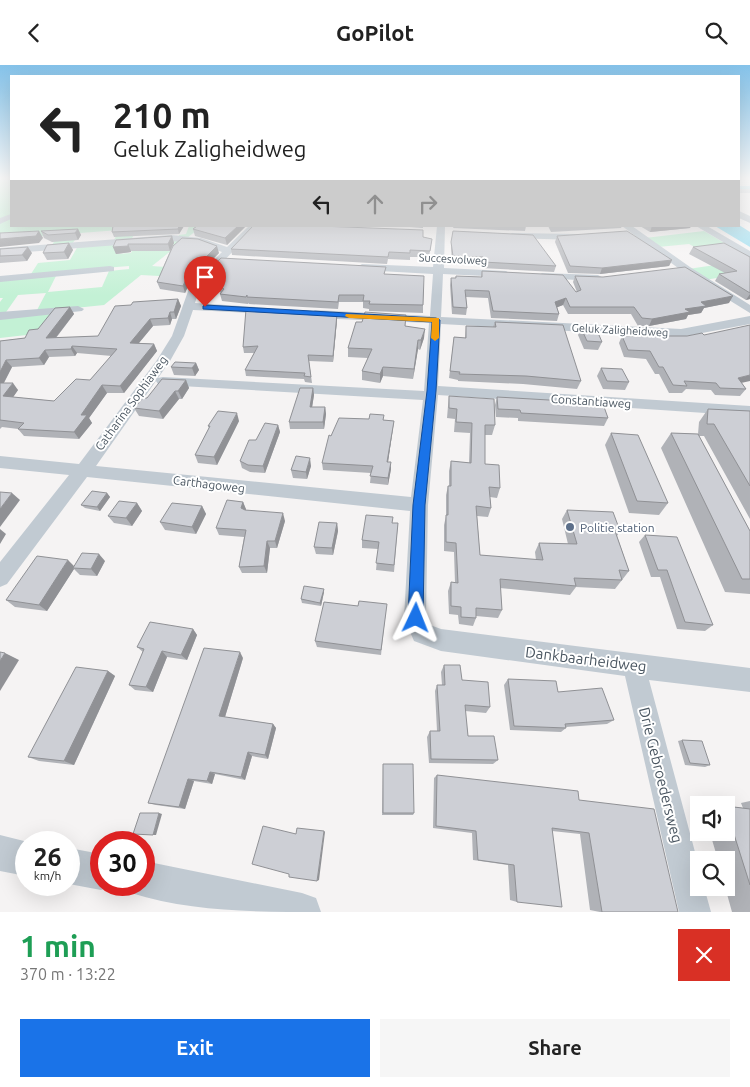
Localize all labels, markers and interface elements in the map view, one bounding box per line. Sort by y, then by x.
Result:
icon: back [20,19,48,47]
icon: search [702,19,730,47]
text: GoPilot [336,20,414,45]
icon: left [30,95,95,160]
text: 210 m [113,95,211,135]
text: Geluk Zaligheidweg [113,136,307,161]
icon: left [308,190,336,218]
icon: ahead [361,190,389,218]
icon: right [414,190,442,218]
street label: Succesvolweg [418,251,488,267]
pin [184,256,226,307]
icon: arrive [191,263,219,291]
street label: Geluk Zaligheidweg [571,321,669,339]
street label: Catharina Sophiaweg [92,353,170,453]
street label: Constantiaweg [550,392,632,410]
street label: Carthagoweg [172,473,246,495]
marker: Politie station [564,521,576,533]
place label: Politie station [580,521,655,534]
position arrow [389,591,441,643]
street label: Dankbaarheidweg [524,643,648,675]
street label: Drie Gebroedersweg [636,705,686,845]
map controls [690,796,735,896]
button: sound [690,796,735,841]
speed limit sign: 30 [90,831,155,896]
text: 26 [33,843,62,871]
button: search [690,851,735,896]
text: km/h [34,869,61,882]
text: 1 min [20,929,96,963]
button: close [678,929,730,981]
text: 370 m · 13:22 [20,965,116,983]
button: Exit [20,1019,370,1077]
button: Share [380,1019,730,1077]

